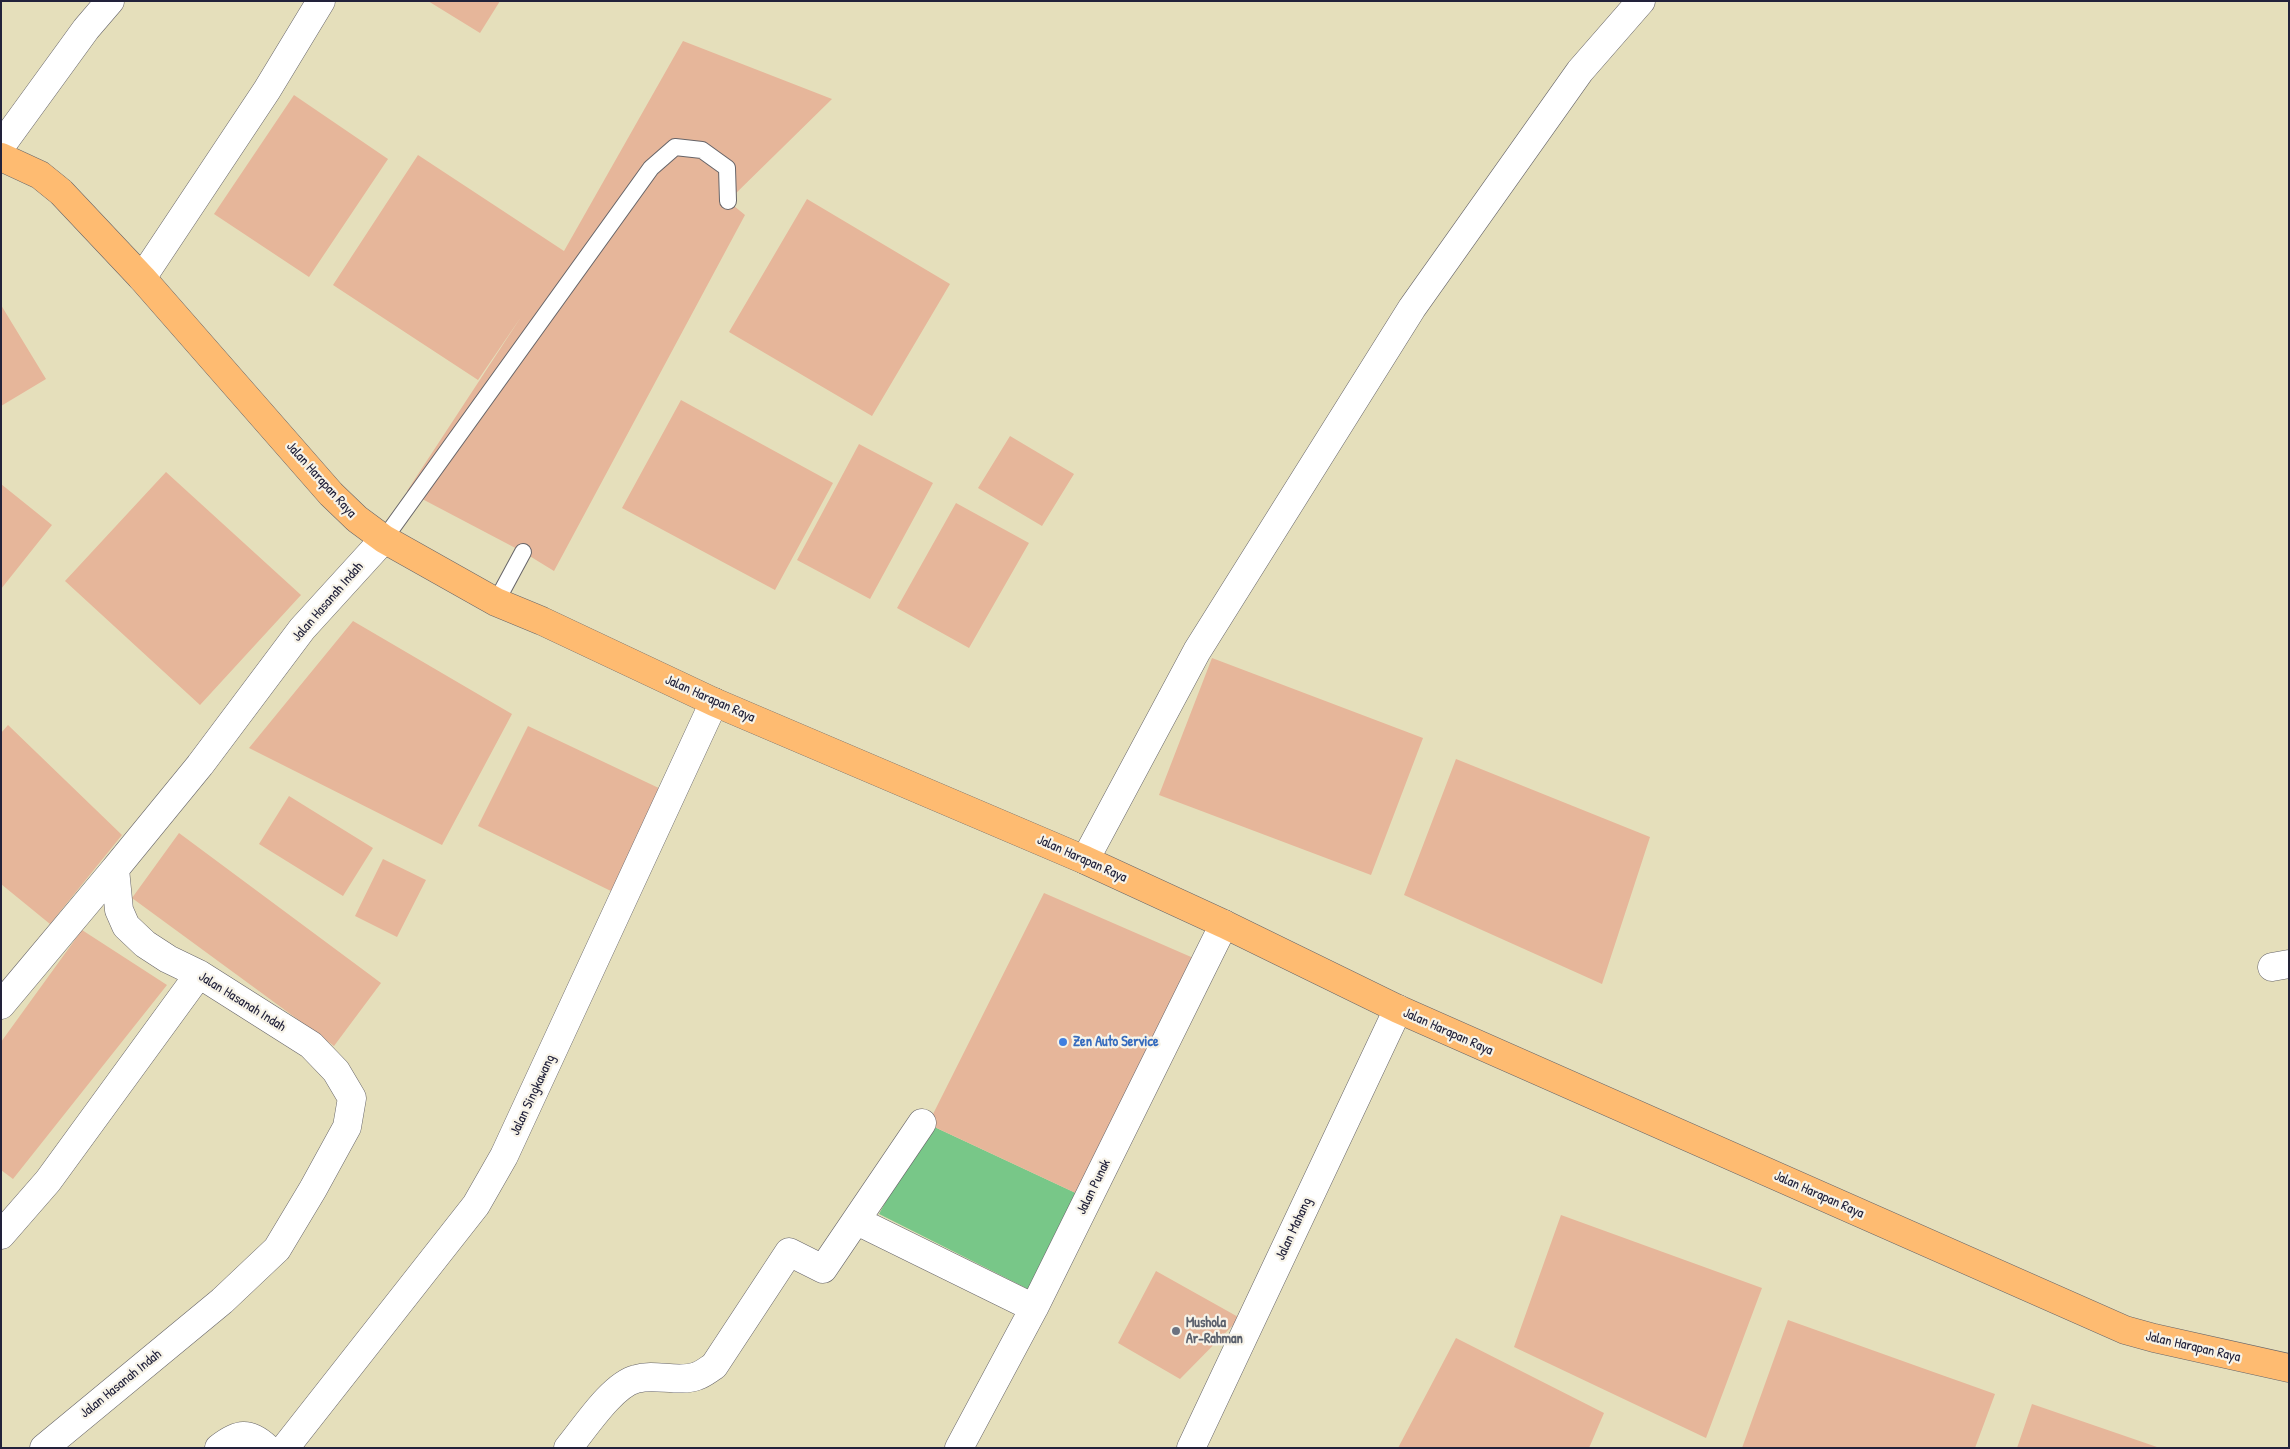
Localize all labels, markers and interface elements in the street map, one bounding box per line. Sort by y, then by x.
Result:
street label: Jalan Harapan Raya [282,438,360,522]
street label: Jalan Hasanah Indah [289,559,367,645]
street label: Jalan Harapan Raya [662,672,758,726]
street label: Jalan Harapan Raya [1034,832,1130,886]
street label: Jalan Hasanah Indah [195,968,289,1036]
street label: Jalan Harapan Raya [1400,1005,1496,1059]
place label: Zen Auto Service [1073,1034,1158,1050]
marker: Zen Auto Service [1057,1036,1069,1048]
street label: Jalan Singkawang [507,1052,559,1138]
street label: Jalan Punak [1073,1157,1115,1217]
street label: Jalan Harapan Raya [1771,1168,1867,1222]
street label: Jalan Mahang [1272,1195,1316,1263]
place label: Mushola Ar-Rahman [1186,1315,1243,1348]
marker: Mushola Ar-Rahman [1170,1325,1182,1337]
street label: Jalan Harapan Raya [2144,1328,2242,1366]
street label: Jalan Hasanah Indah [77,1346,165,1422]

